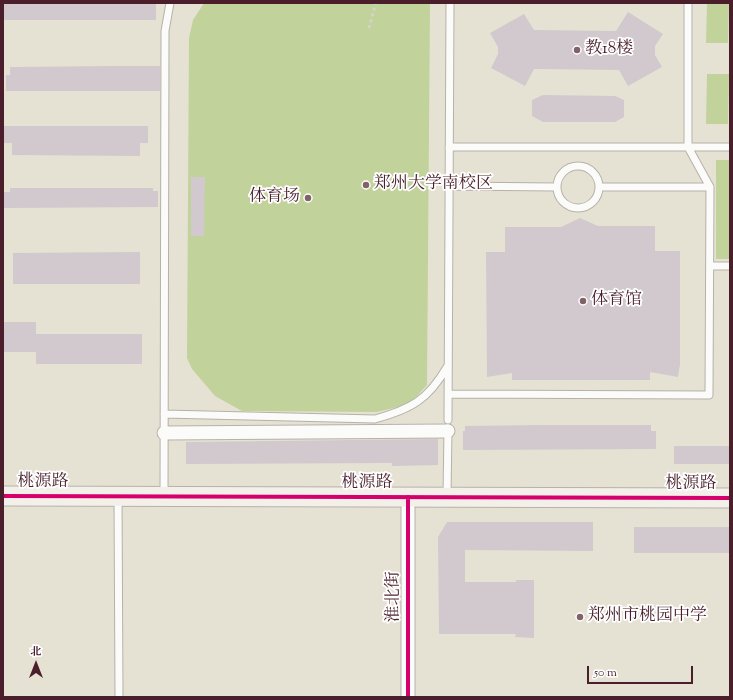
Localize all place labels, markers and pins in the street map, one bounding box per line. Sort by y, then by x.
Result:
place label: 教18楼 [585,40,633,60]
marker: 教18楼 [572,45,582,55]
place label: 郑州大学南校区 [374,175,493,195]
marker: 郑州大学南校区 [361,180,371,190]
place label: 体育场 [249,188,300,208]
marker: 体育场 [303,193,313,203]
place label: 体育馆 [591,291,642,311]
marker: 体育馆 [578,296,588,306]
place label: 郑州市桃园中学 [588,607,707,627]
marker: 郑州市桃园中学 [575,612,585,622]

